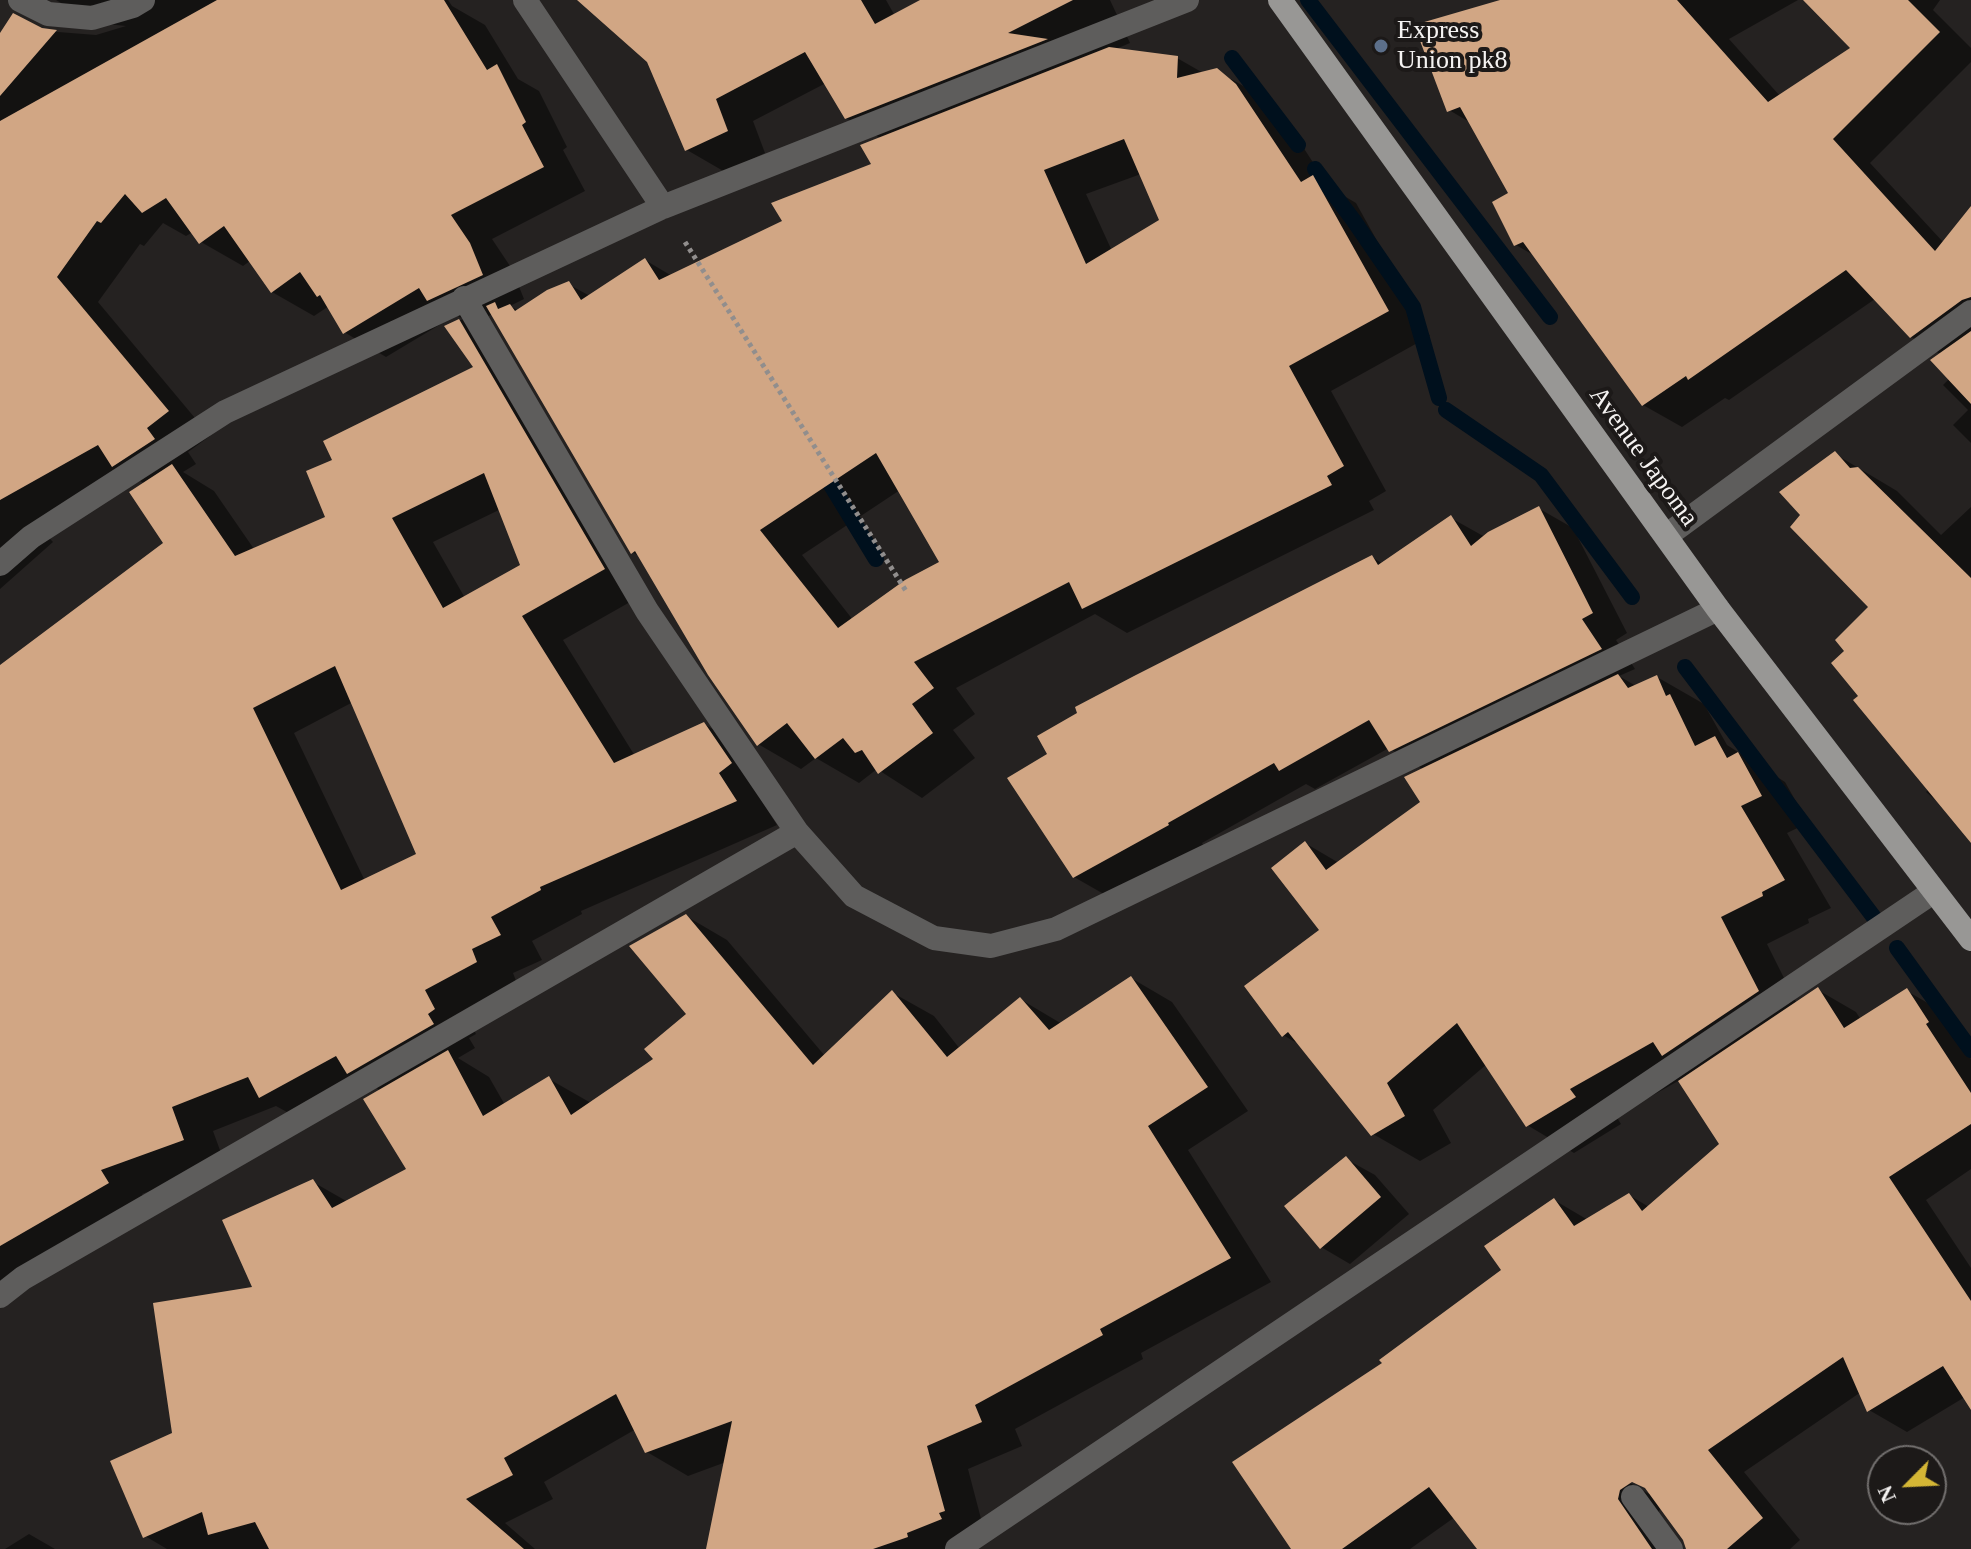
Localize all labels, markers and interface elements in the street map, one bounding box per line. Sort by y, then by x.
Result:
place label: Express Union pk8 [1397,15,1508,76]
marker: Express Union pk8 [1372,37,1390,55]
street label: Avenue Japoma [1582,381,1704,533]
north arrow [1867,1445,1947,1525]
text: N [1872,1482,1901,1507]

